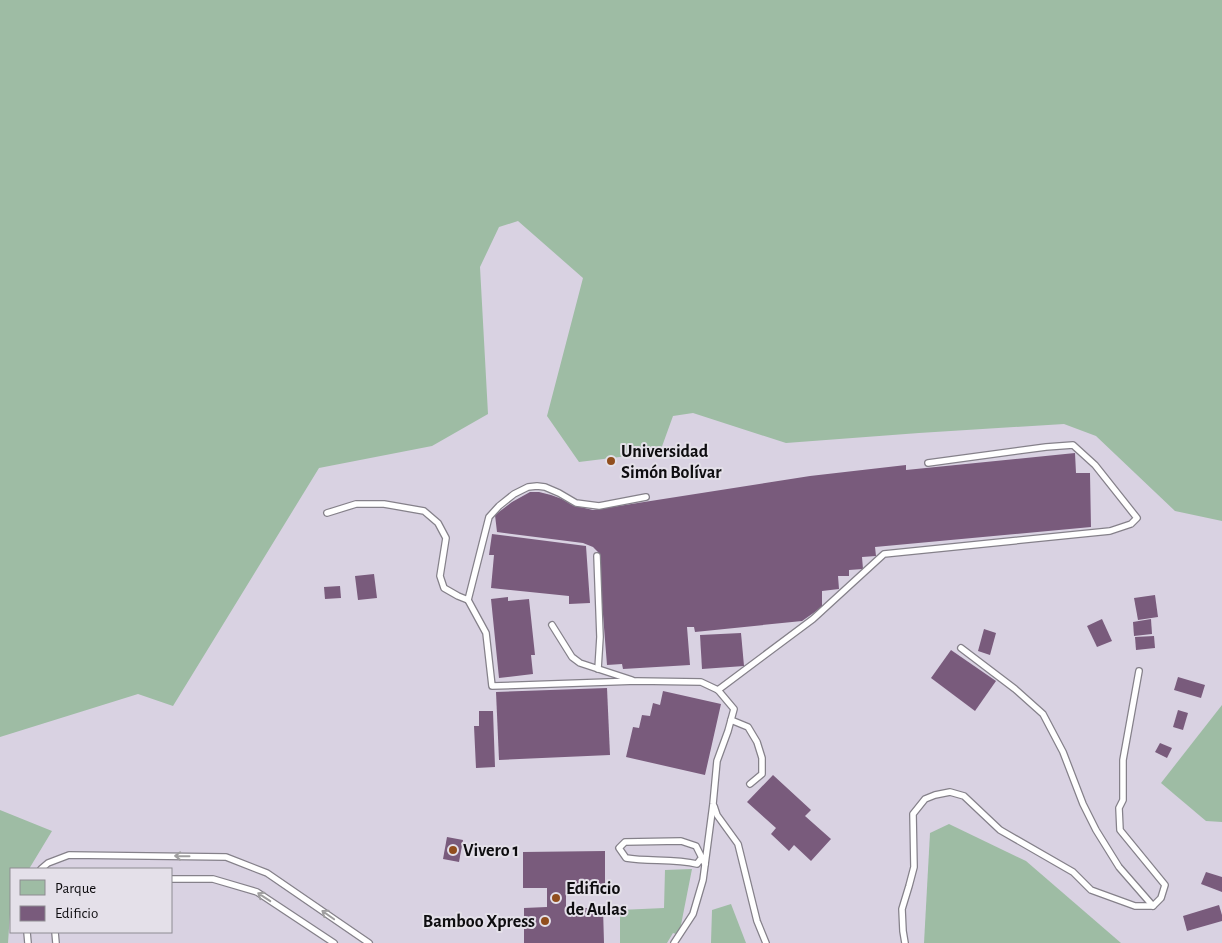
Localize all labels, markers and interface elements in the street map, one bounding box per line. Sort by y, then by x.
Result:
place label: Universidad Simón Bolívar [621,443,722,482]
marker: Universidad Simón Bolívar [605,455,617,467]
place label: Vivero 1 [463,842,519,860]
marker: Vivero 1 [447,844,459,856]
one-way arrow [174,851,190,861]
legend [10,868,172,933]
place label: Edificio de Aulas [566,880,627,919]
text: Parque [55,881,96,896]
one-way arrow [258,892,272,902]
marker: Edificio de Aulas [550,892,562,904]
text: Edificio [55,906,98,921]
one-way arrow [322,910,336,920]
place label: Bamboo Xpress [423,913,535,931]
marker: Bamboo Xpress [539,915,551,927]

